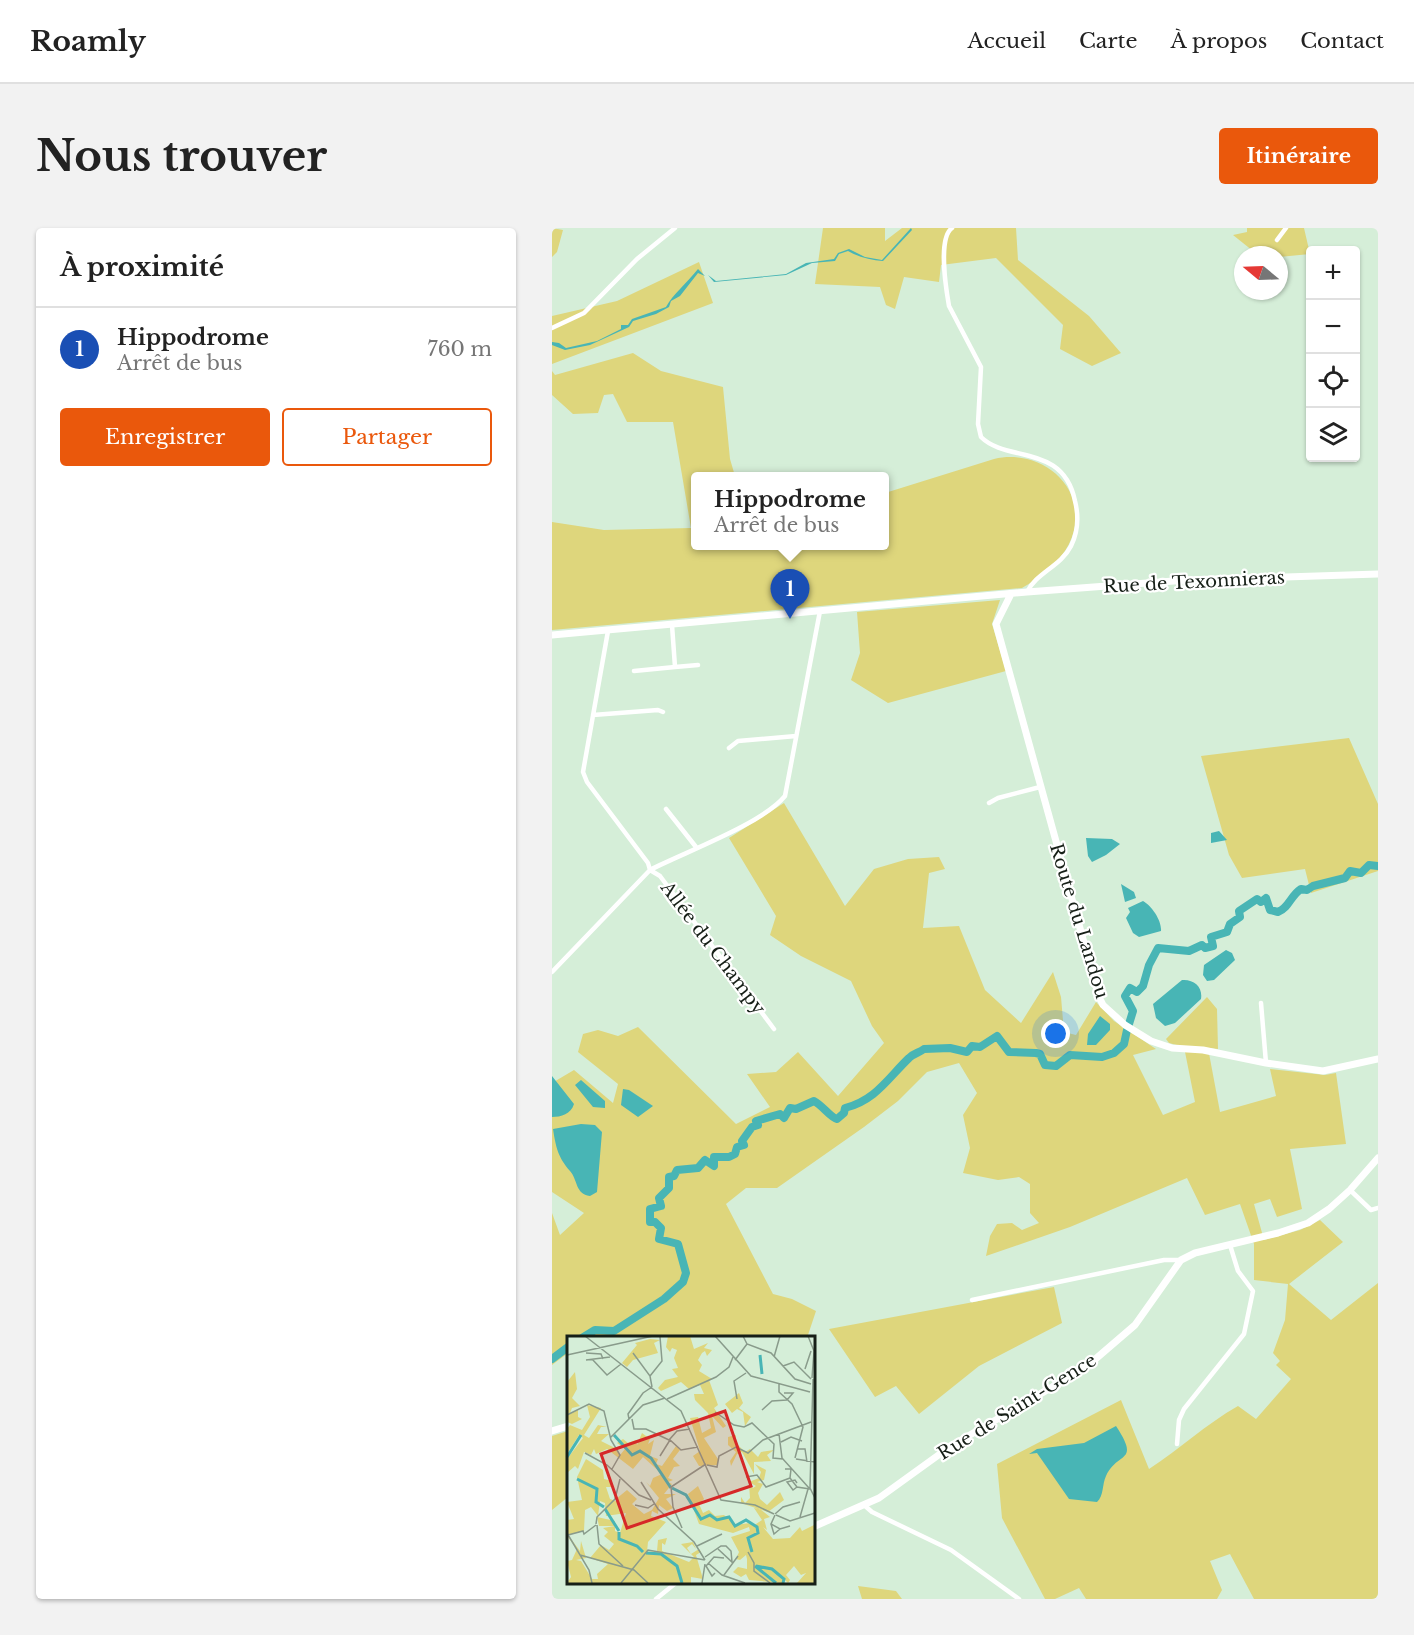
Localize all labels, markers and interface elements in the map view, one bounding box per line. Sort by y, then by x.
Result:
text: Roamly [30,24,146,59]
text: Accueil [968,28,1046,54]
text: Carte [1079,28,1138,54]
text: À propos [1171,28,1267,54]
text: Contact [1300,28,1384,54]
button: Itinéraire [1219,128,1378,184]
text: Nous trouver [36,130,327,182]
north arrow [1234,246,1288,300]
map controls [1306,246,1360,462]
button: + [1306,246,1360,300]
text: À proximité [60,251,224,283]
button: − [1306,300,1360,354]
text: Hippodrome [117,324,269,351]
text: 1 [75,337,84,361]
text: 760 m [428,337,492,361]
text: Arrêt de bus [117,351,242,375]
button: locate [1306,354,1360,408]
button: Enregistrer [60,408,270,466]
button: Partager [282,408,492,466]
button: layers [1306,408,1360,462]
popup [691,472,889,550]
text: Hippodrome [714,486,866,513]
text: Arrêt de bus [714,513,839,537]
street label: Rue de Texonnieras [1103,566,1285,598]
pin: 1 [770,570,810,619]
street label: Route du Landou [1045,841,1113,1001]
street label: Allée du Champy [655,877,770,1019]
your location [1041,1019,1070,1048]
inset map [567,1336,814,1584]
street label: Rue de Saint-Gence [934,1349,1100,1465]

